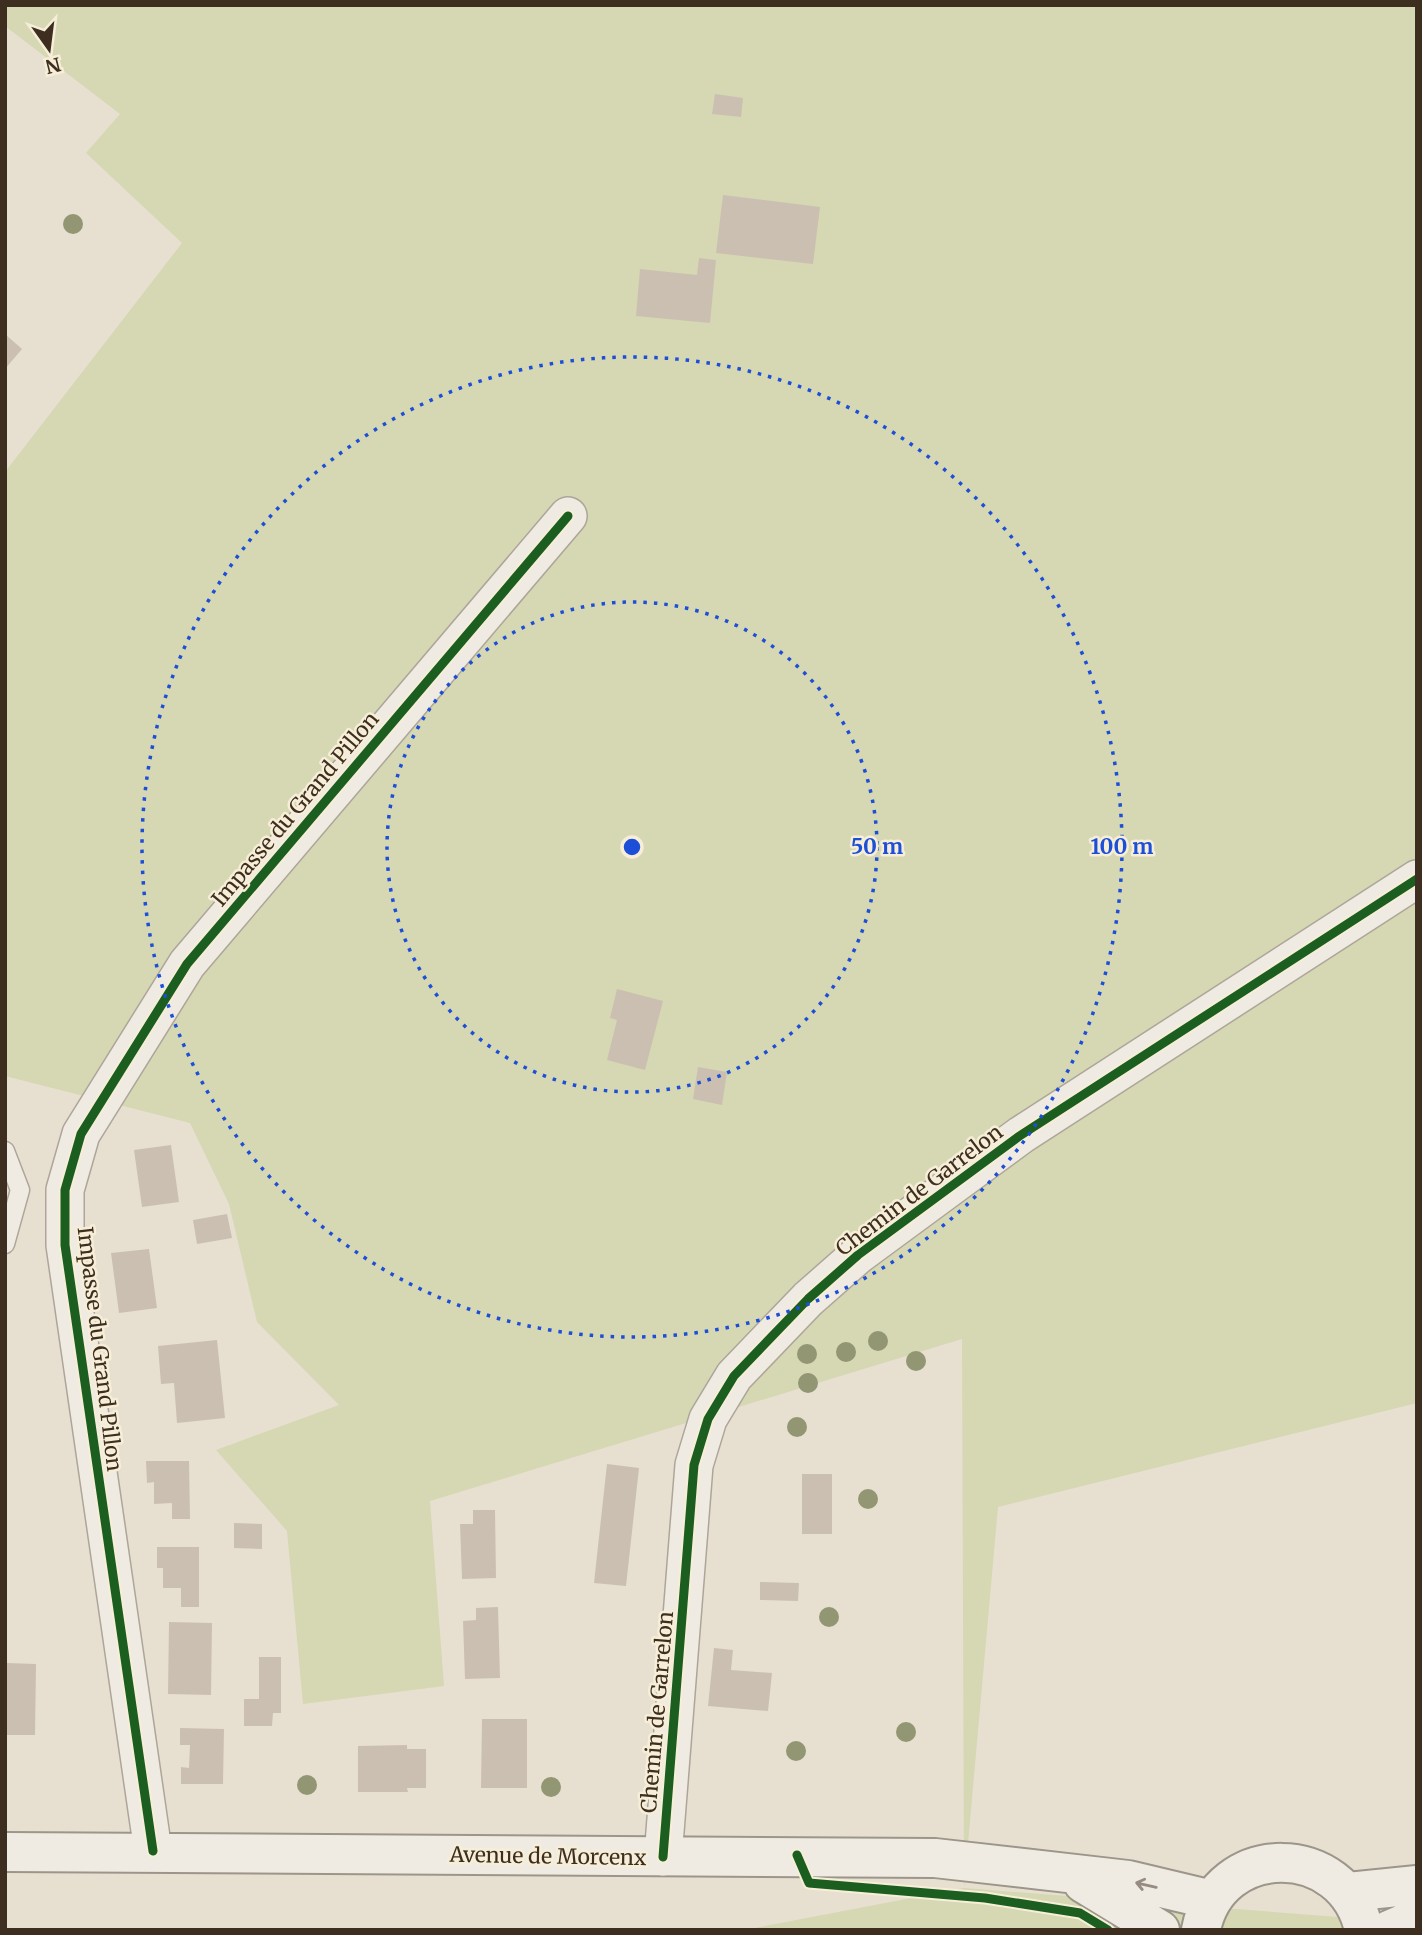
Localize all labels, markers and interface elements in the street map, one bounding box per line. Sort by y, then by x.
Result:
north arrow [14,14,84,84]
text: N [43,52,63,79]
street label: Impasse du Grand Pillon [206,706,384,912]
text: 50 m [851,833,903,860]
text: 100 m [1091,833,1153,860]
centre of rings [620,835,644,859]
street label: Chemin de Garrelon [830,1118,1008,1262]
street label: Impasse du Grand Pillon [72,1225,128,1473]
street label: Chemin de Garrelon [635,1610,679,1814]
street label: Avenue de Morcenx [448,1841,647,1871]
one-way arrow [1135,1878,1158,1891]

